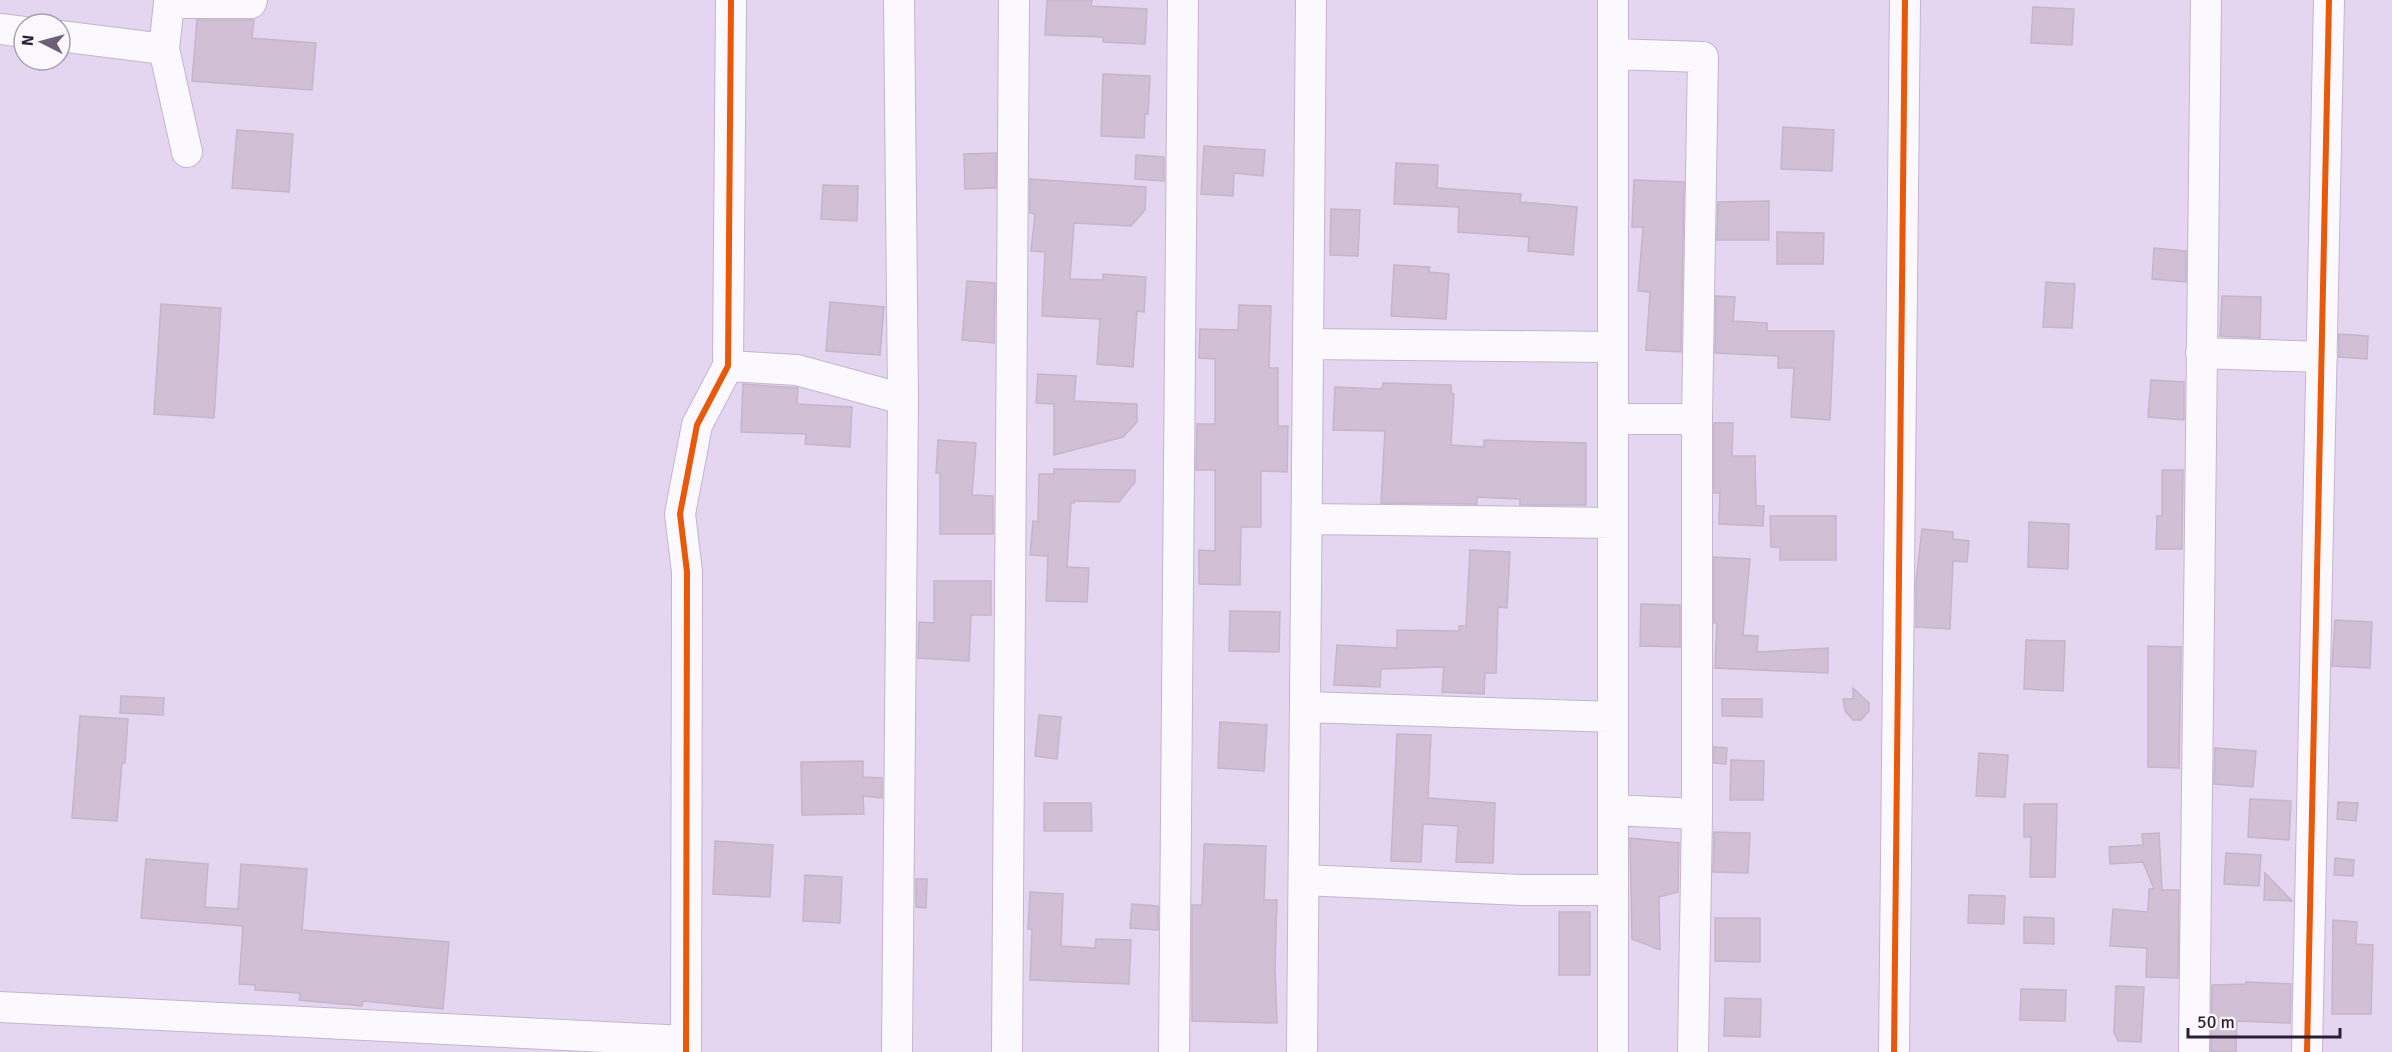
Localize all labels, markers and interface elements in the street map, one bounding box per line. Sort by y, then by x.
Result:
north arrow [12,12,72,72]
text: N [18,34,39,47]
scale bar [2188,1001,2340,1039]
text: 50 m [2197,1011,2235,1033]

